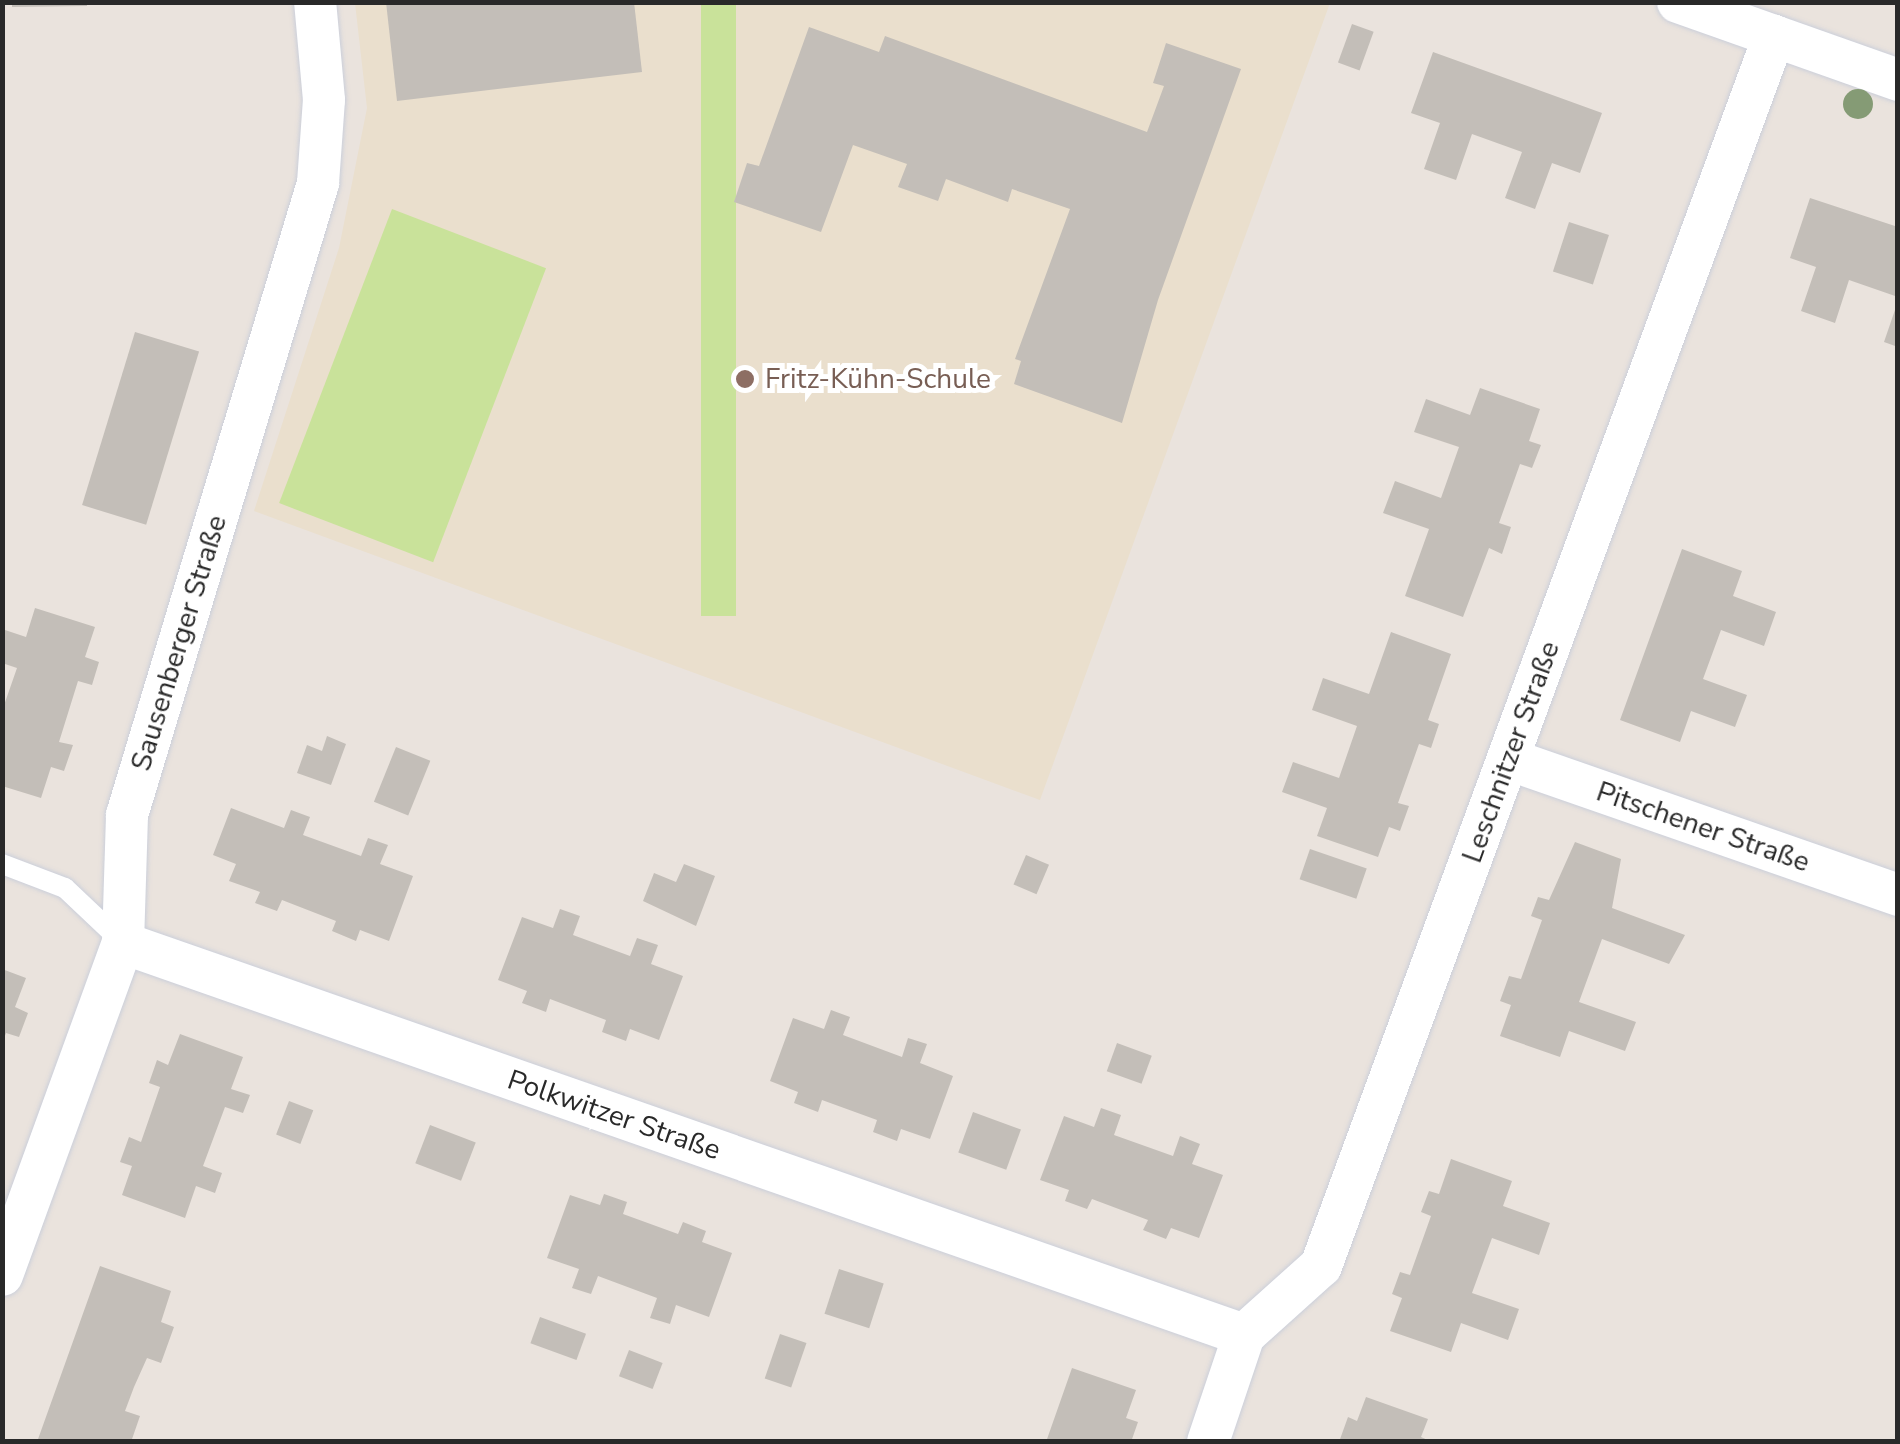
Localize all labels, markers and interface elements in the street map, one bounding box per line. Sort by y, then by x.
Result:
place label: Fritz-Kühn-Schule [765,362,991,396]
marker: Fritz-Kühn-Schule [734,368,756,390]
street label: Sausenberger Straße [124,511,234,775]
street label: Leschnitzer Straße [1455,637,1567,867]
street label: Pitschener Straße [1592,775,1814,879]
street label: Polkwitzer Straße [503,1063,725,1167]

